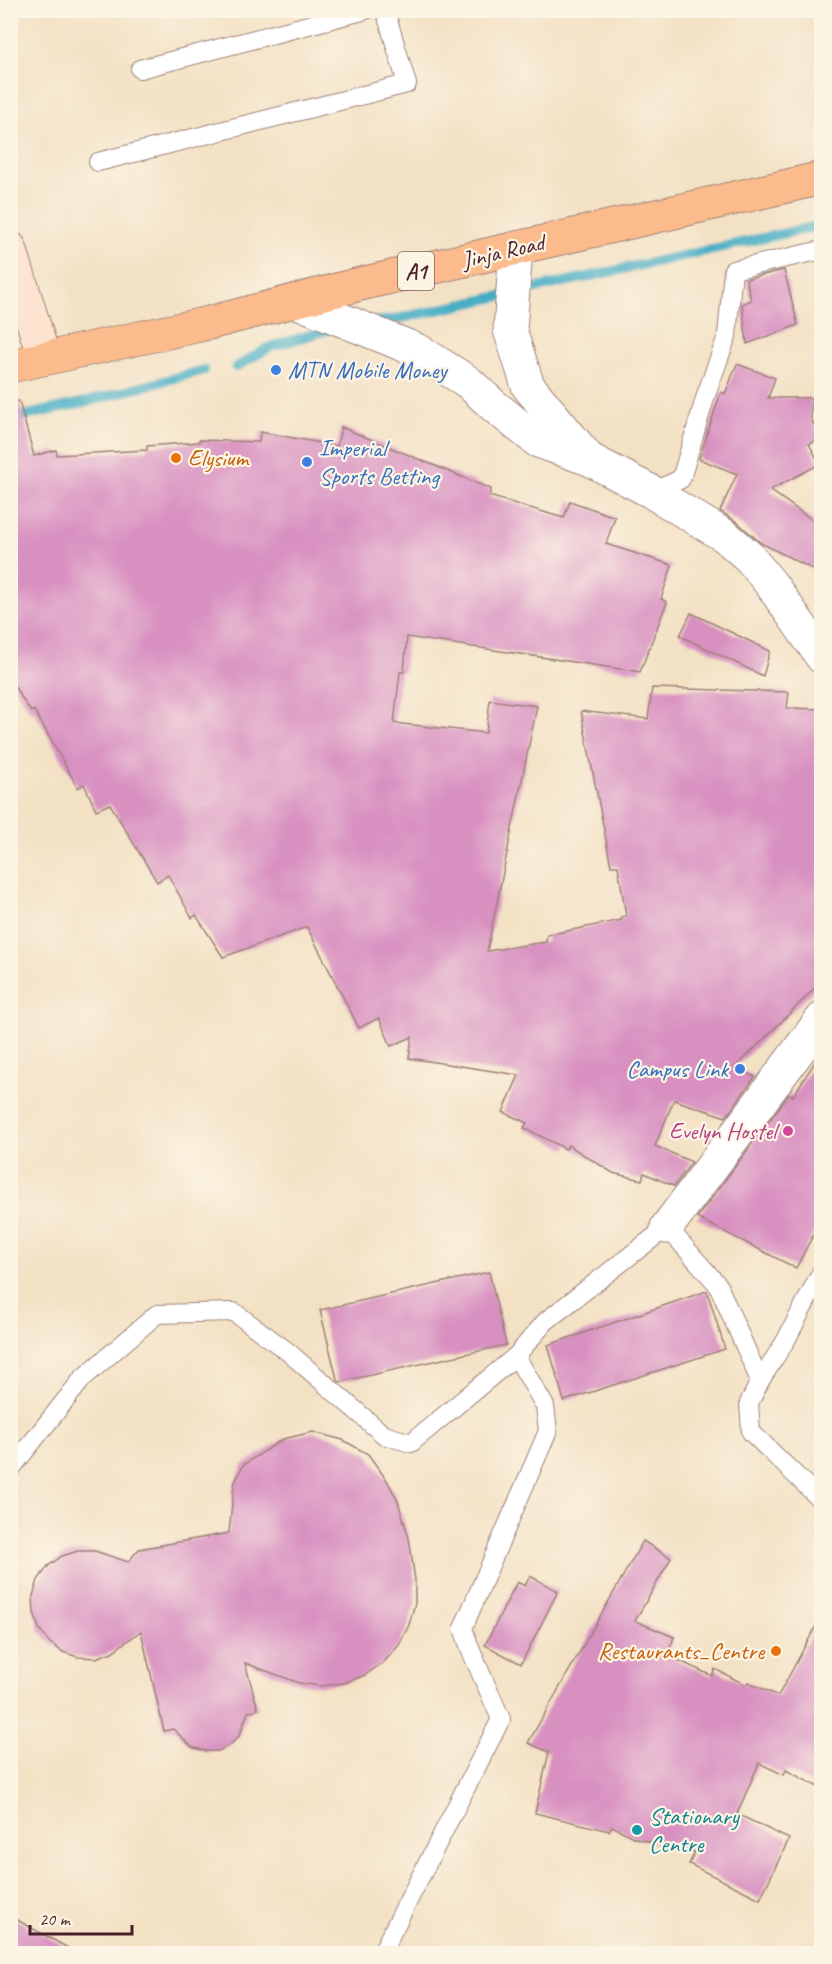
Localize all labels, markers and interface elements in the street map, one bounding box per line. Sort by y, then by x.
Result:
street label: Jinja Road [458,226,551,275]
road number: A1 [398,252,434,290]
place label: MTN Mobile Money [288,355,448,385]
marker: MTN Mobile Money [269,363,283,377]
place label: Imperial Sports Betting [319,433,441,491]
place label: Elysium [188,443,250,473]
marker: Elysium [169,451,183,465]
marker: Imperial Sports Betting [300,455,314,469]
place label: Campus Link [627,1054,730,1084]
marker: Campus Link [733,1062,747,1076]
place label: Evelyn Hostel [669,1116,780,1146]
marker: Evelyn Hostel [781,1124,795,1138]
place label: Restaurants_Centre [598,1636,766,1666]
marker: Restaurants_Centre [769,1644,783,1658]
place label: Stationary Centre [649,1801,740,1859]
marker: Stationary Centre [630,1823,644,1837]
scale bar [30,1898,132,1936]
text: 20 m [39,1908,72,1930]

